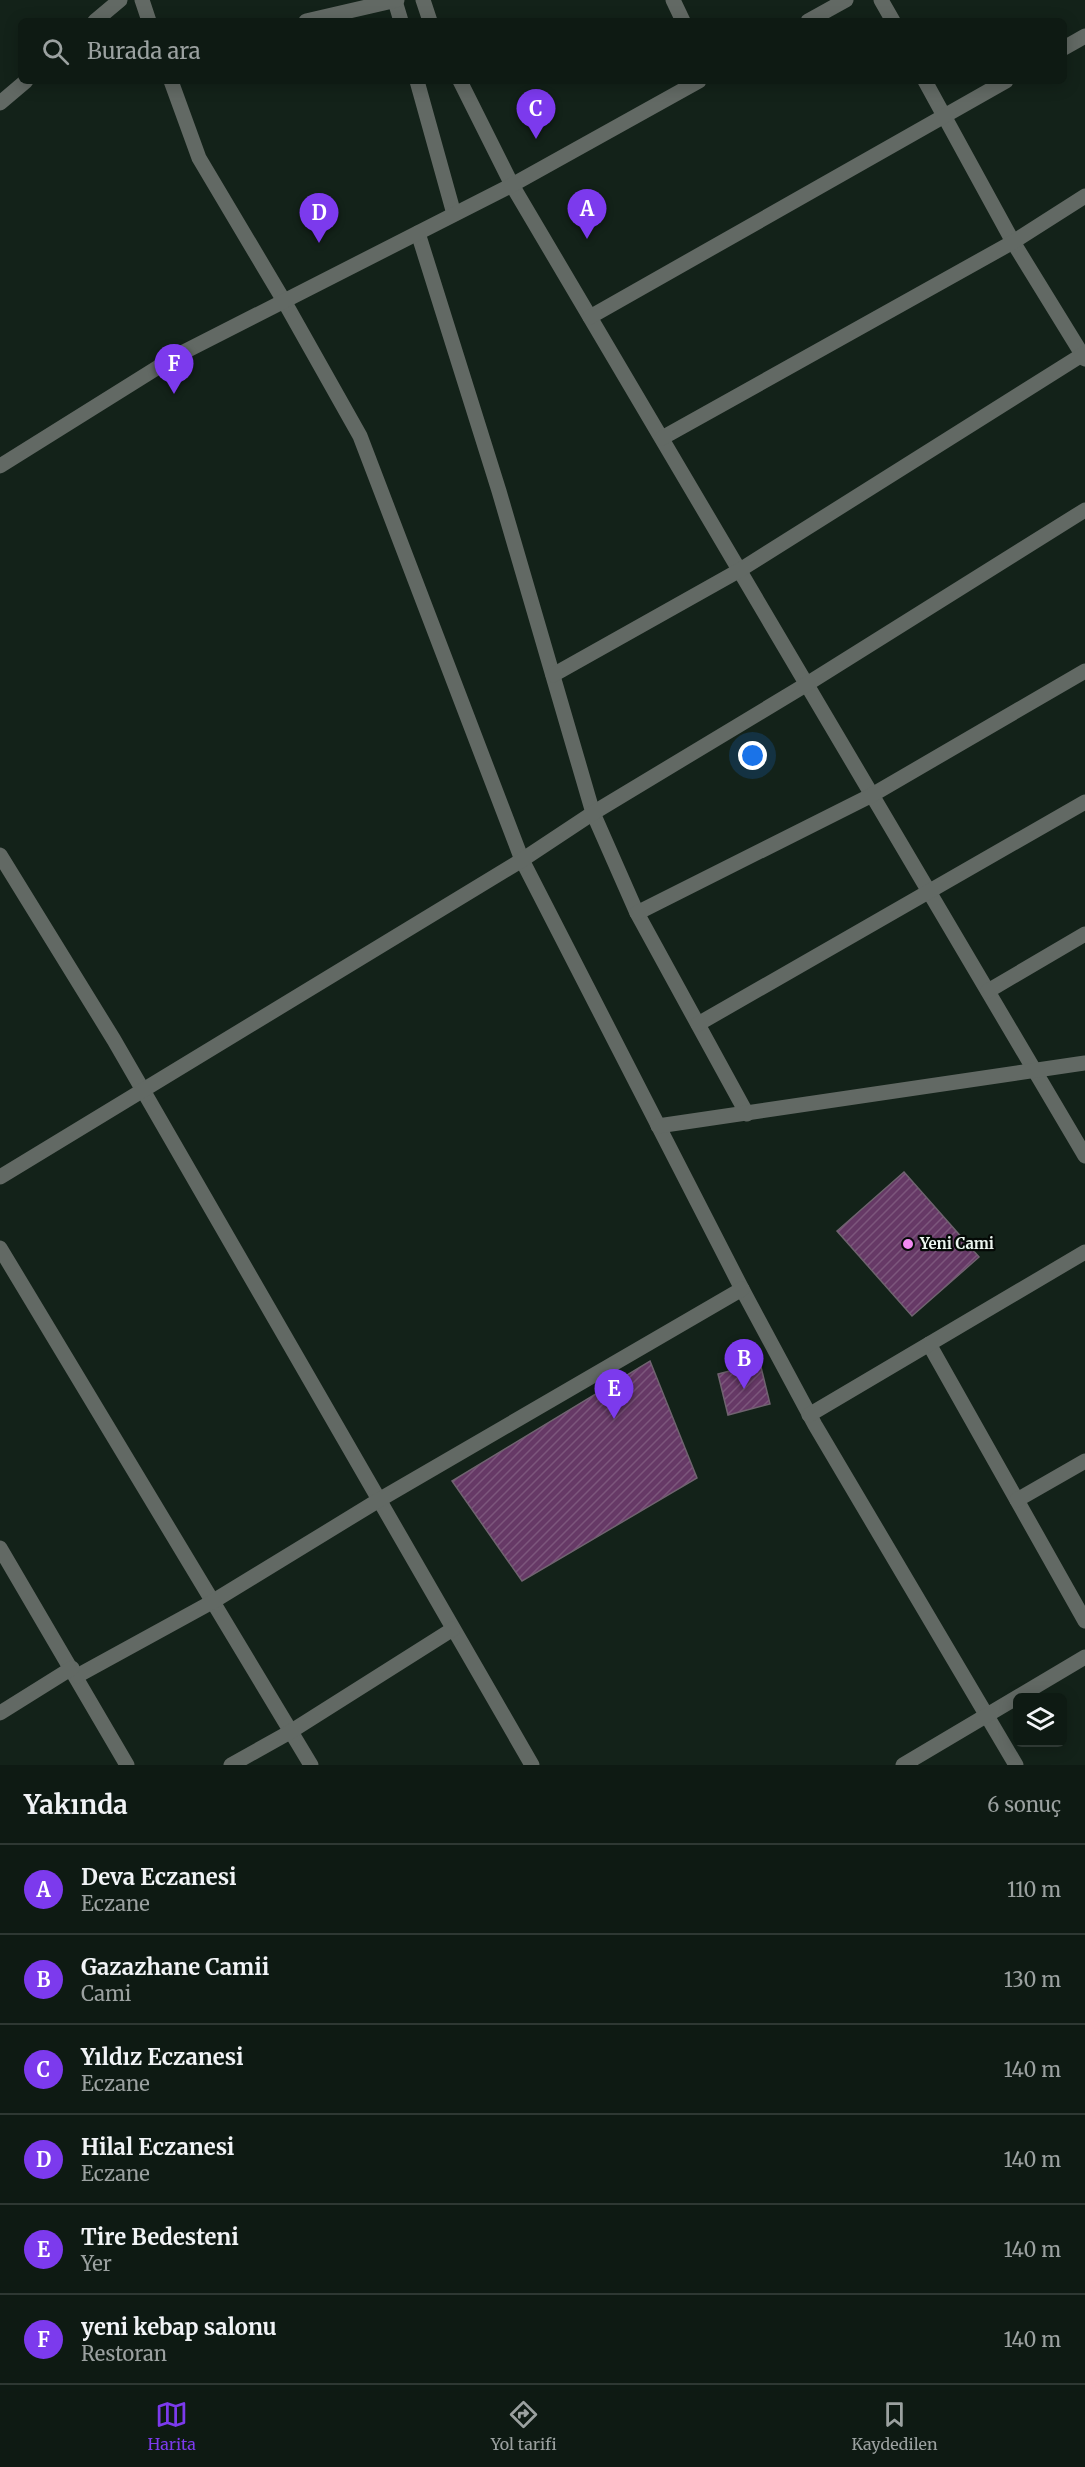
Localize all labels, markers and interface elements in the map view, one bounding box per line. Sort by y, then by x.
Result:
search box [18,18,1067,84]
icon: search [39,35,72,68]
text: Burada ara [87,37,201,65]
pin: C [516,90,556,139]
pin: A [568,190,606,239]
pin: D [300,194,338,243]
pin: F [154,344,194,394]
your location [738,741,767,770]
place label: Yeni Cami [919,1234,994,1253]
marker: Yeni Cami [901,1237,915,1251]
pin: B [724,1340,764,1389]
pin: E [594,1370,634,1419]
map controls [1013,1693,1067,1747]
button: layers [1013,1693,1067,1747]
text: Yakında [24,1788,128,1821]
text: 6 sonuç [987,1792,1061,1817]
text: Deva Eczanesi [81,1863,236,1891]
text: A [36,1877,51,1902]
text: 110 m [1007,1877,1061,1902]
text: Eczane [81,1891,150,1916]
text: Gazazhane Camii [81,1953,269,1981]
text: B [37,1967,50,1992]
text: 130 m [1004,1967,1061,1992]
text: Cami [81,1981,131,2006]
text: Yıldız Eczanesi [81,2043,243,2071]
text: C [37,2057,50,2082]
text: 140 m [1004,2057,1061,2082]
text: Eczane [81,2071,150,2096]
text: Hilal Eczanesi [81,2133,234,2161]
text: D [36,2147,51,2172]
text: 140 m [1004,2147,1061,2172]
text: Eczane [81,2161,150,2186]
text: Tire Bedesteni [81,2223,239,2251]
text: E [37,2237,50,2262]
text: 140 m [1004,2237,1061,2262]
text: Yer [81,2251,112,2276]
text: yeni kebap salonu [81,2313,277,2341]
text: F [37,2327,50,2352]
text: 140 m [1004,2327,1061,2352]
text: Restoran [81,2341,167,2366]
tab: Harita [147,2398,196,2454]
tab: Yol tarifi [491,2398,557,2454]
tab: Kaydedilen [852,2398,938,2454]

